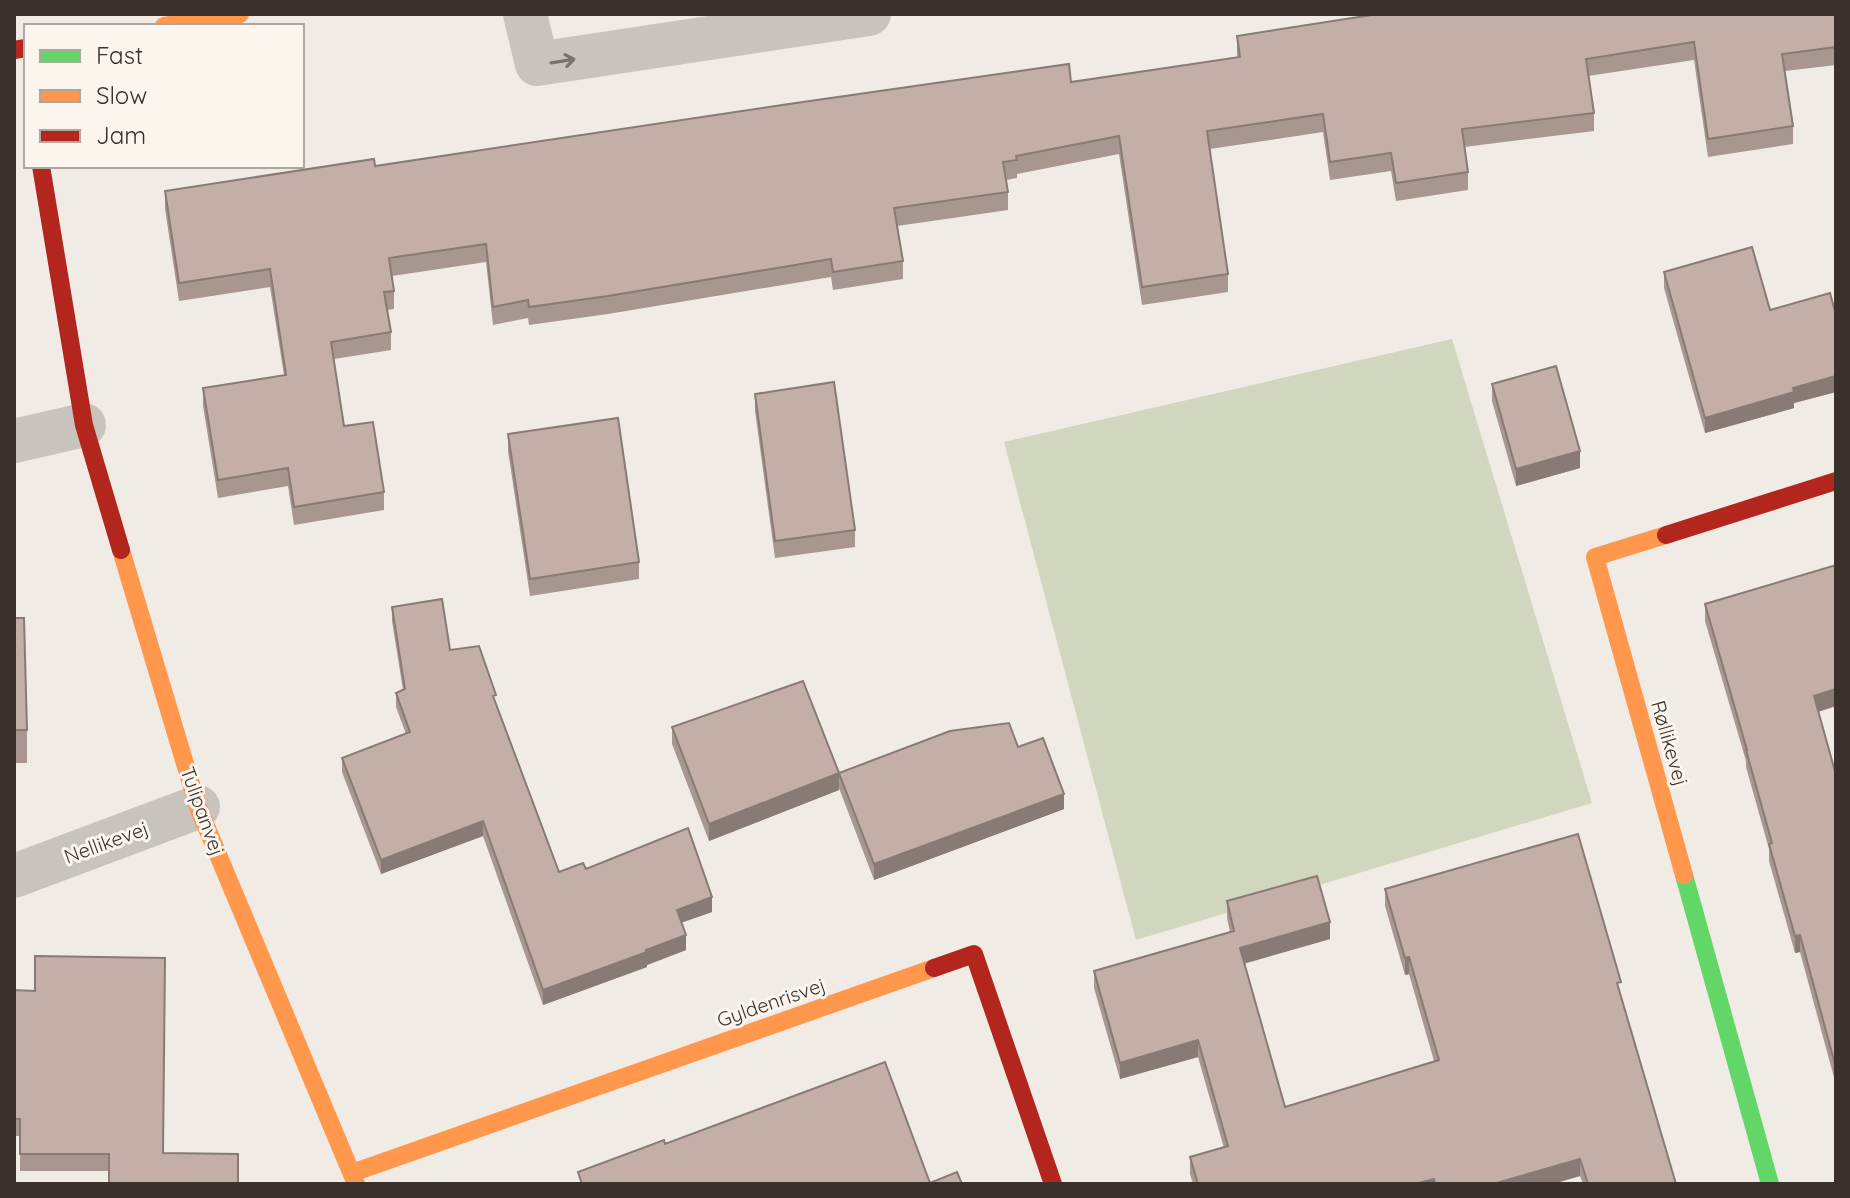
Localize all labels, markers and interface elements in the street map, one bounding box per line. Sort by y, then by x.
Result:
legend [24,24,304,168]
text: Fast [96,40,143,70]
one-way arrow [550,52,575,67]
text: Slow [96,80,147,110]
text: Jam [96,120,146,150]
street label: Røllikevej [1646,697,1694,789]
street label: Tulipanvej [175,763,231,859]
street label: Nellikevej [60,815,152,869]
street label: Gyldenrisvej [713,972,829,1032]

